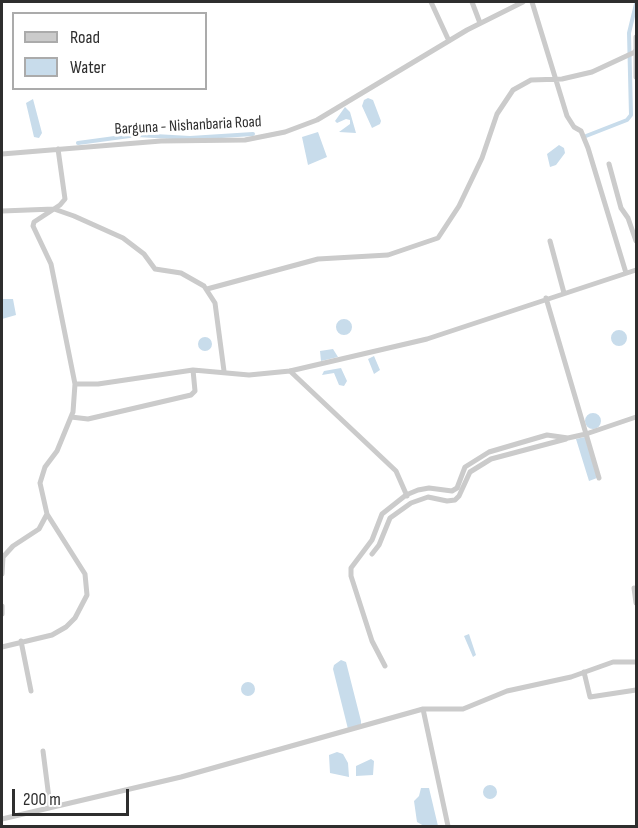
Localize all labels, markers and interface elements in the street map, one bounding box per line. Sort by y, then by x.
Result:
legend [12,12,207,90]
text: Road [70,27,100,48]
text: Water [70,57,106,78]
street label: Barguna - Nishanbaria Road [114,113,262,139]
scale bar [15,777,132,815]
text: 200 m [23,789,61,810]

